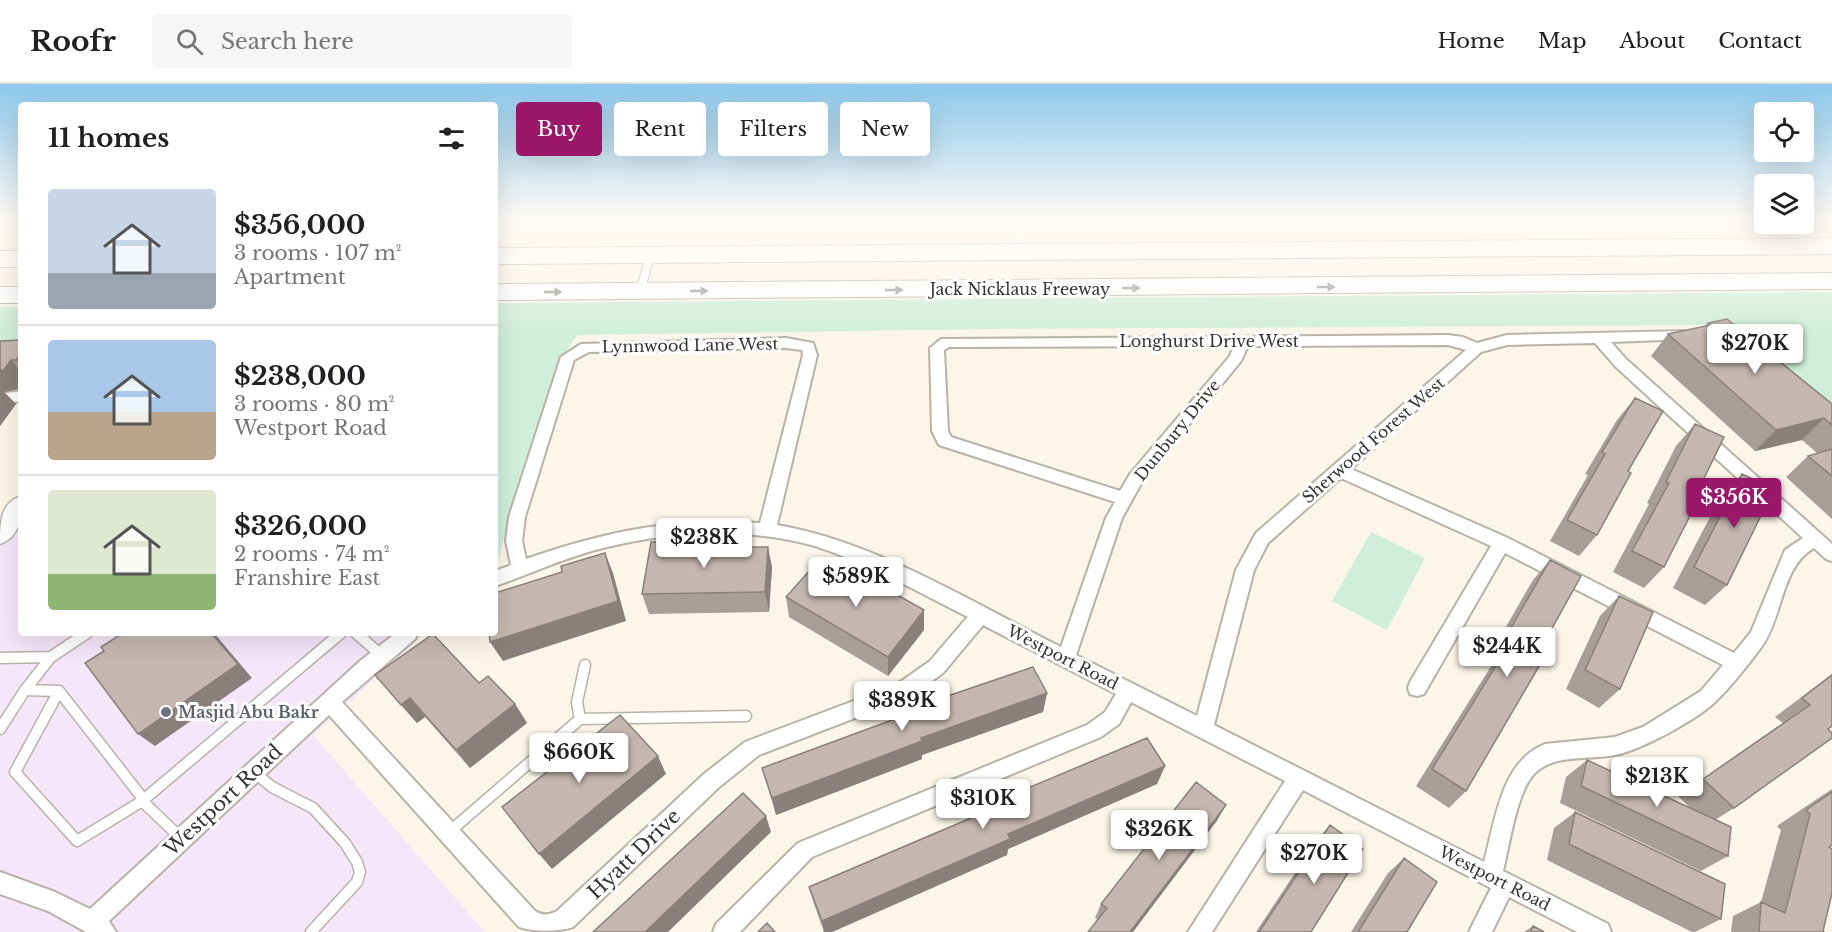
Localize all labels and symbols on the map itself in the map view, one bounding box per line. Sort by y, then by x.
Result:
street label: Jack Nicklaus Freeway [928,279,1111,299]
one-way arrow [1316,282,1335,292]
one-way arrow [1121,283,1140,293]
one-way arrow [884,285,903,294]
one-way arrow [689,286,708,296]
one-way arrow [544,287,563,297]
pin: $270K [1713,324,1797,375]
street label: Longhurst Drive West [1119,331,1299,351]
street label: Lynnwood Lane West [601,333,779,357]
street label: Sherwood Forest West [1298,373,1448,507]
street label: Dunbury Drive [1130,375,1224,485]
pin: $356K [1692,478,1776,529]
pin: $238K [662,518,746,569]
pin: $589K [814,557,898,608]
street label: Westport Road [1003,620,1122,694]
pin: $244K [1465,627,1549,678]
pin: $389K [860,681,944,732]
place label: Masjid Abu Bakr [178,702,319,722]
marker: Masjid Abu Bakr [159,705,173,719]
pin: $660K [537,733,621,784]
street label: Westport Road [158,739,287,862]
pin: $213K [1615,757,1699,808]
pin: $310K [941,779,1025,830]
street label: Hyatt Drive [583,804,685,904]
pin: $326K [1117,810,1201,861]
pin: $270K [1272,834,1356,885]
street label: Westport Road [1435,841,1554,915]

